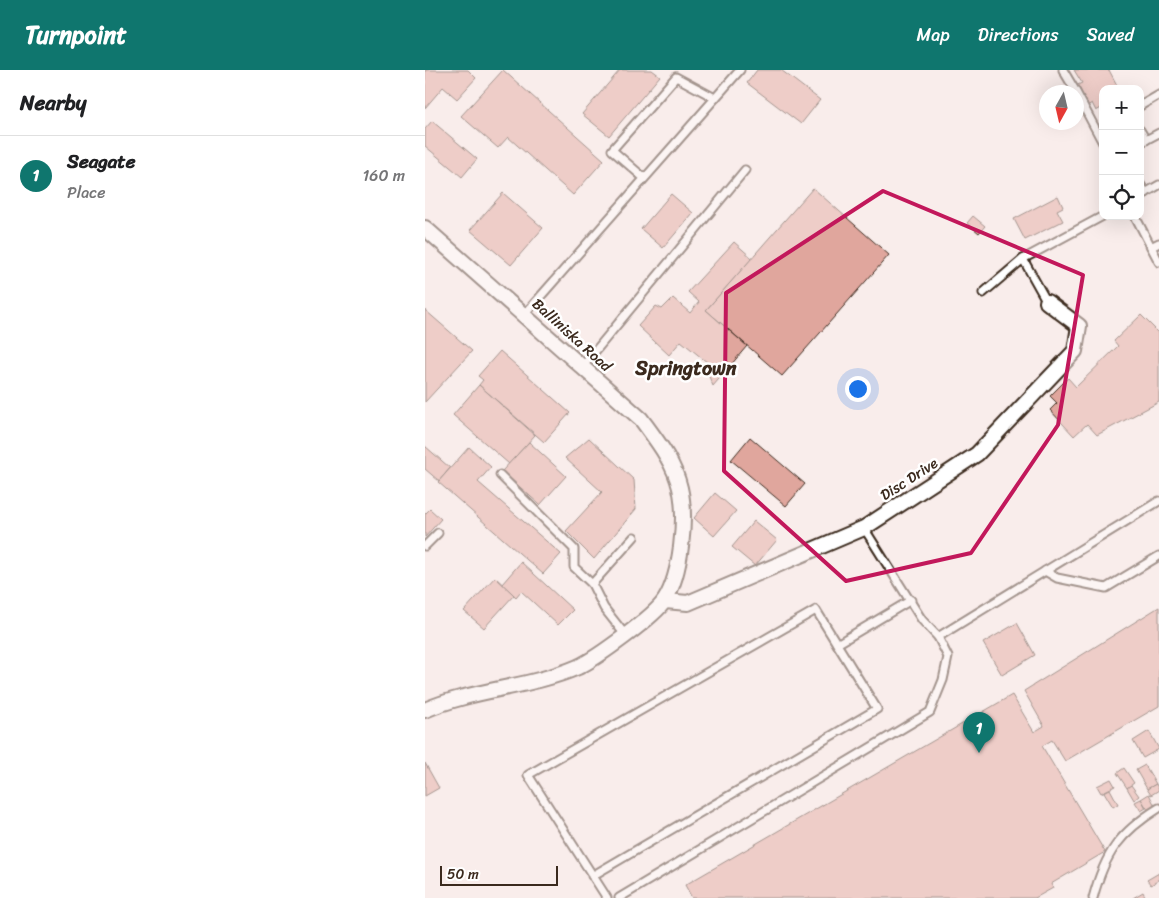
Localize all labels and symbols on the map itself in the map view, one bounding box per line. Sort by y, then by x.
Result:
north arrow [1039,85,1084,130]
street label: Balliniska Road [526,292,619,379]
district label: Springtown [634,351,737,386]
your location [845,376,871,402]
street label: Disc Drive [875,450,943,508]
pin: 1 [963,712,995,753]
scale bar [440,863,557,886]

